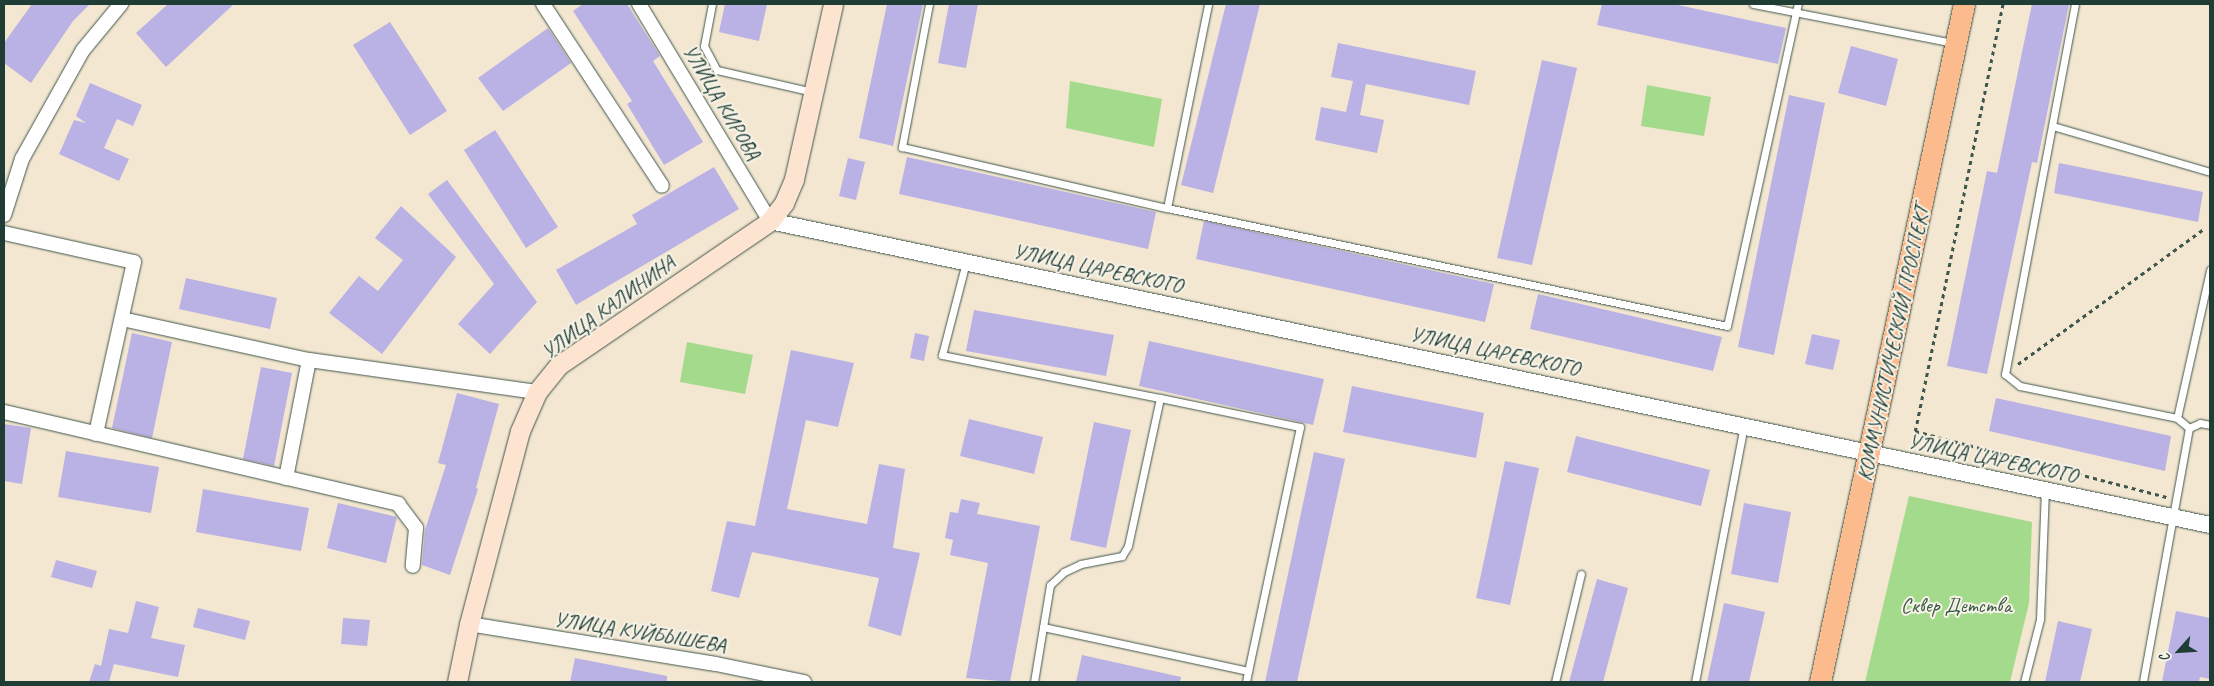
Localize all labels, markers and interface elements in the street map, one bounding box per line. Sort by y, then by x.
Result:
street label: УЛИЦА КИРОВА [678,39,766,165]
street label: КОММУНИСТИЧЕСКИЙ ПРОСПЕКТ [1851,203,1935,483]
street label: УЛИЦА ЦАРЕВСКОГО [1011,238,1185,298]
street label: УЛИЦА КАЛИНИНА [537,250,679,364]
street label: УЛИЦА ЦАРЕВСКОГО [1408,321,1582,381]
street label: УЛИЦА ЦАРЕВСКОГО [1906,428,2080,488]
park label: Сквер Детства [1901,592,2011,618]
street label: УЛИЦА КУЙБЫШЕВА [552,606,728,658]
north arrow [2154,626,2204,676]
text: С [2156,651,2174,665]

